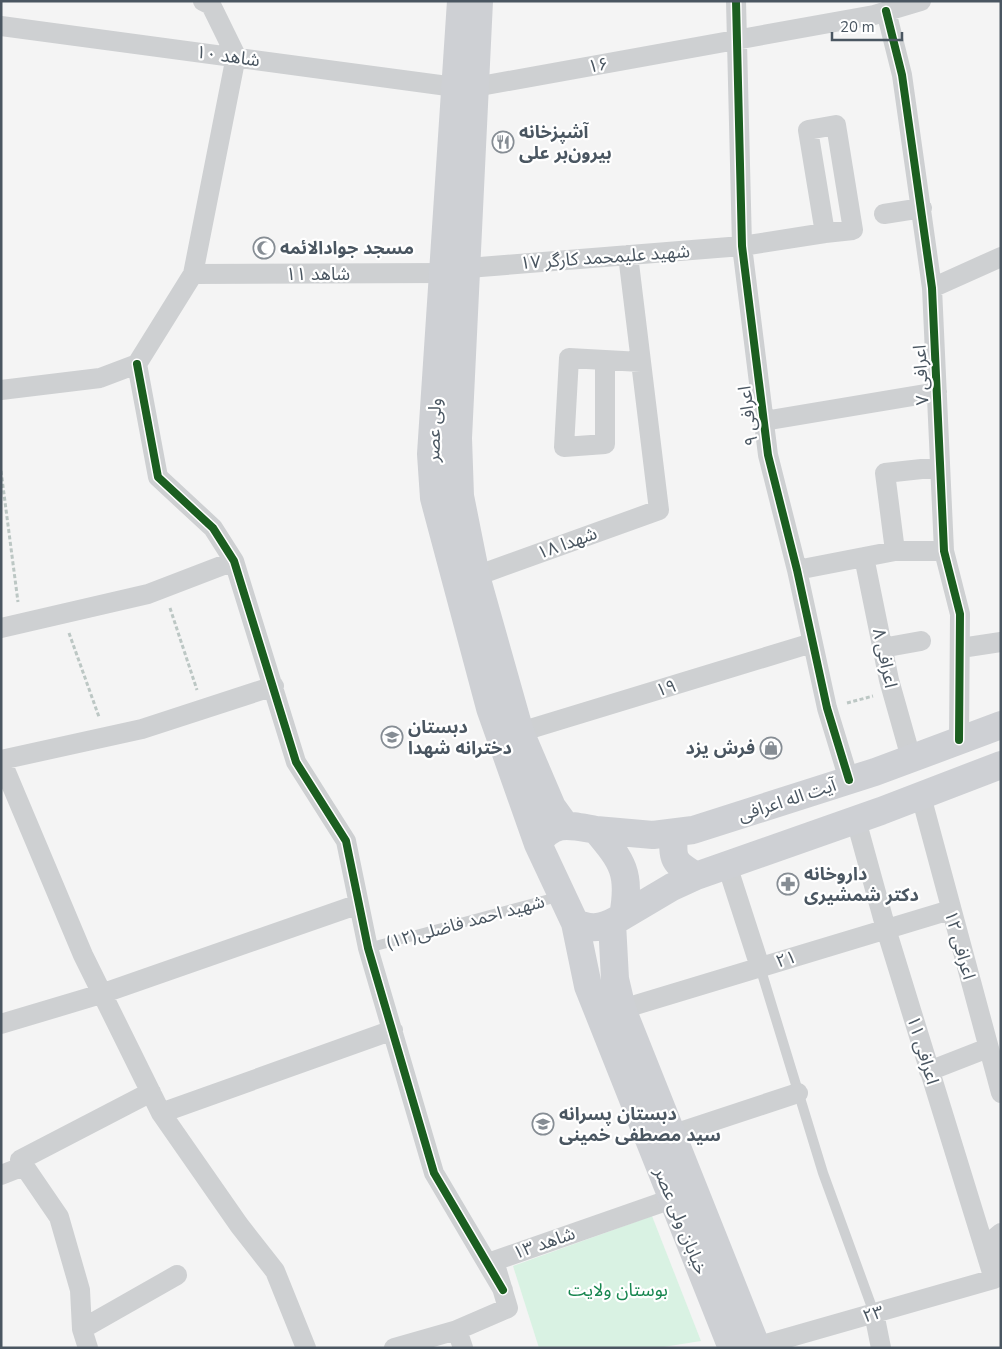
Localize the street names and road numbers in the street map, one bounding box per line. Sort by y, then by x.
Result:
street label: شاهد ۱۰ [194,40,262,72]
street label: ۱۶ [586,51,610,79]
street label: شهید علیمحمد کارگر ۱۷ [519,239,691,275]
street label: شاهد ۱۱ [286,262,350,286]
street label: اعرافی ۷ [907,344,935,406]
street label: اعرافی ۹ [732,384,764,448]
street label: ولی عصر [421,398,447,463]
street label: شهدا ۱۸ [534,521,600,565]
street label: اعرافی ۸ [867,626,903,690]
street label: ۱۹ [653,674,679,702]
street label: آیت اله اعرافی [735,773,840,827]
street label: شهید احمد فاضلی(۱۲) [383,889,547,955]
street label: اعرافی ۱۲ [939,908,981,982]
street label: ۲۱ [773,945,799,973]
street label: اعرافی ۱۱ [901,1013,945,1087]
street label: خیابان ولی عصر [648,1163,713,1278]
street label: شاهد ۱۳ [510,1221,578,1265]
street label: ۲۳ [860,1300,886,1328]

